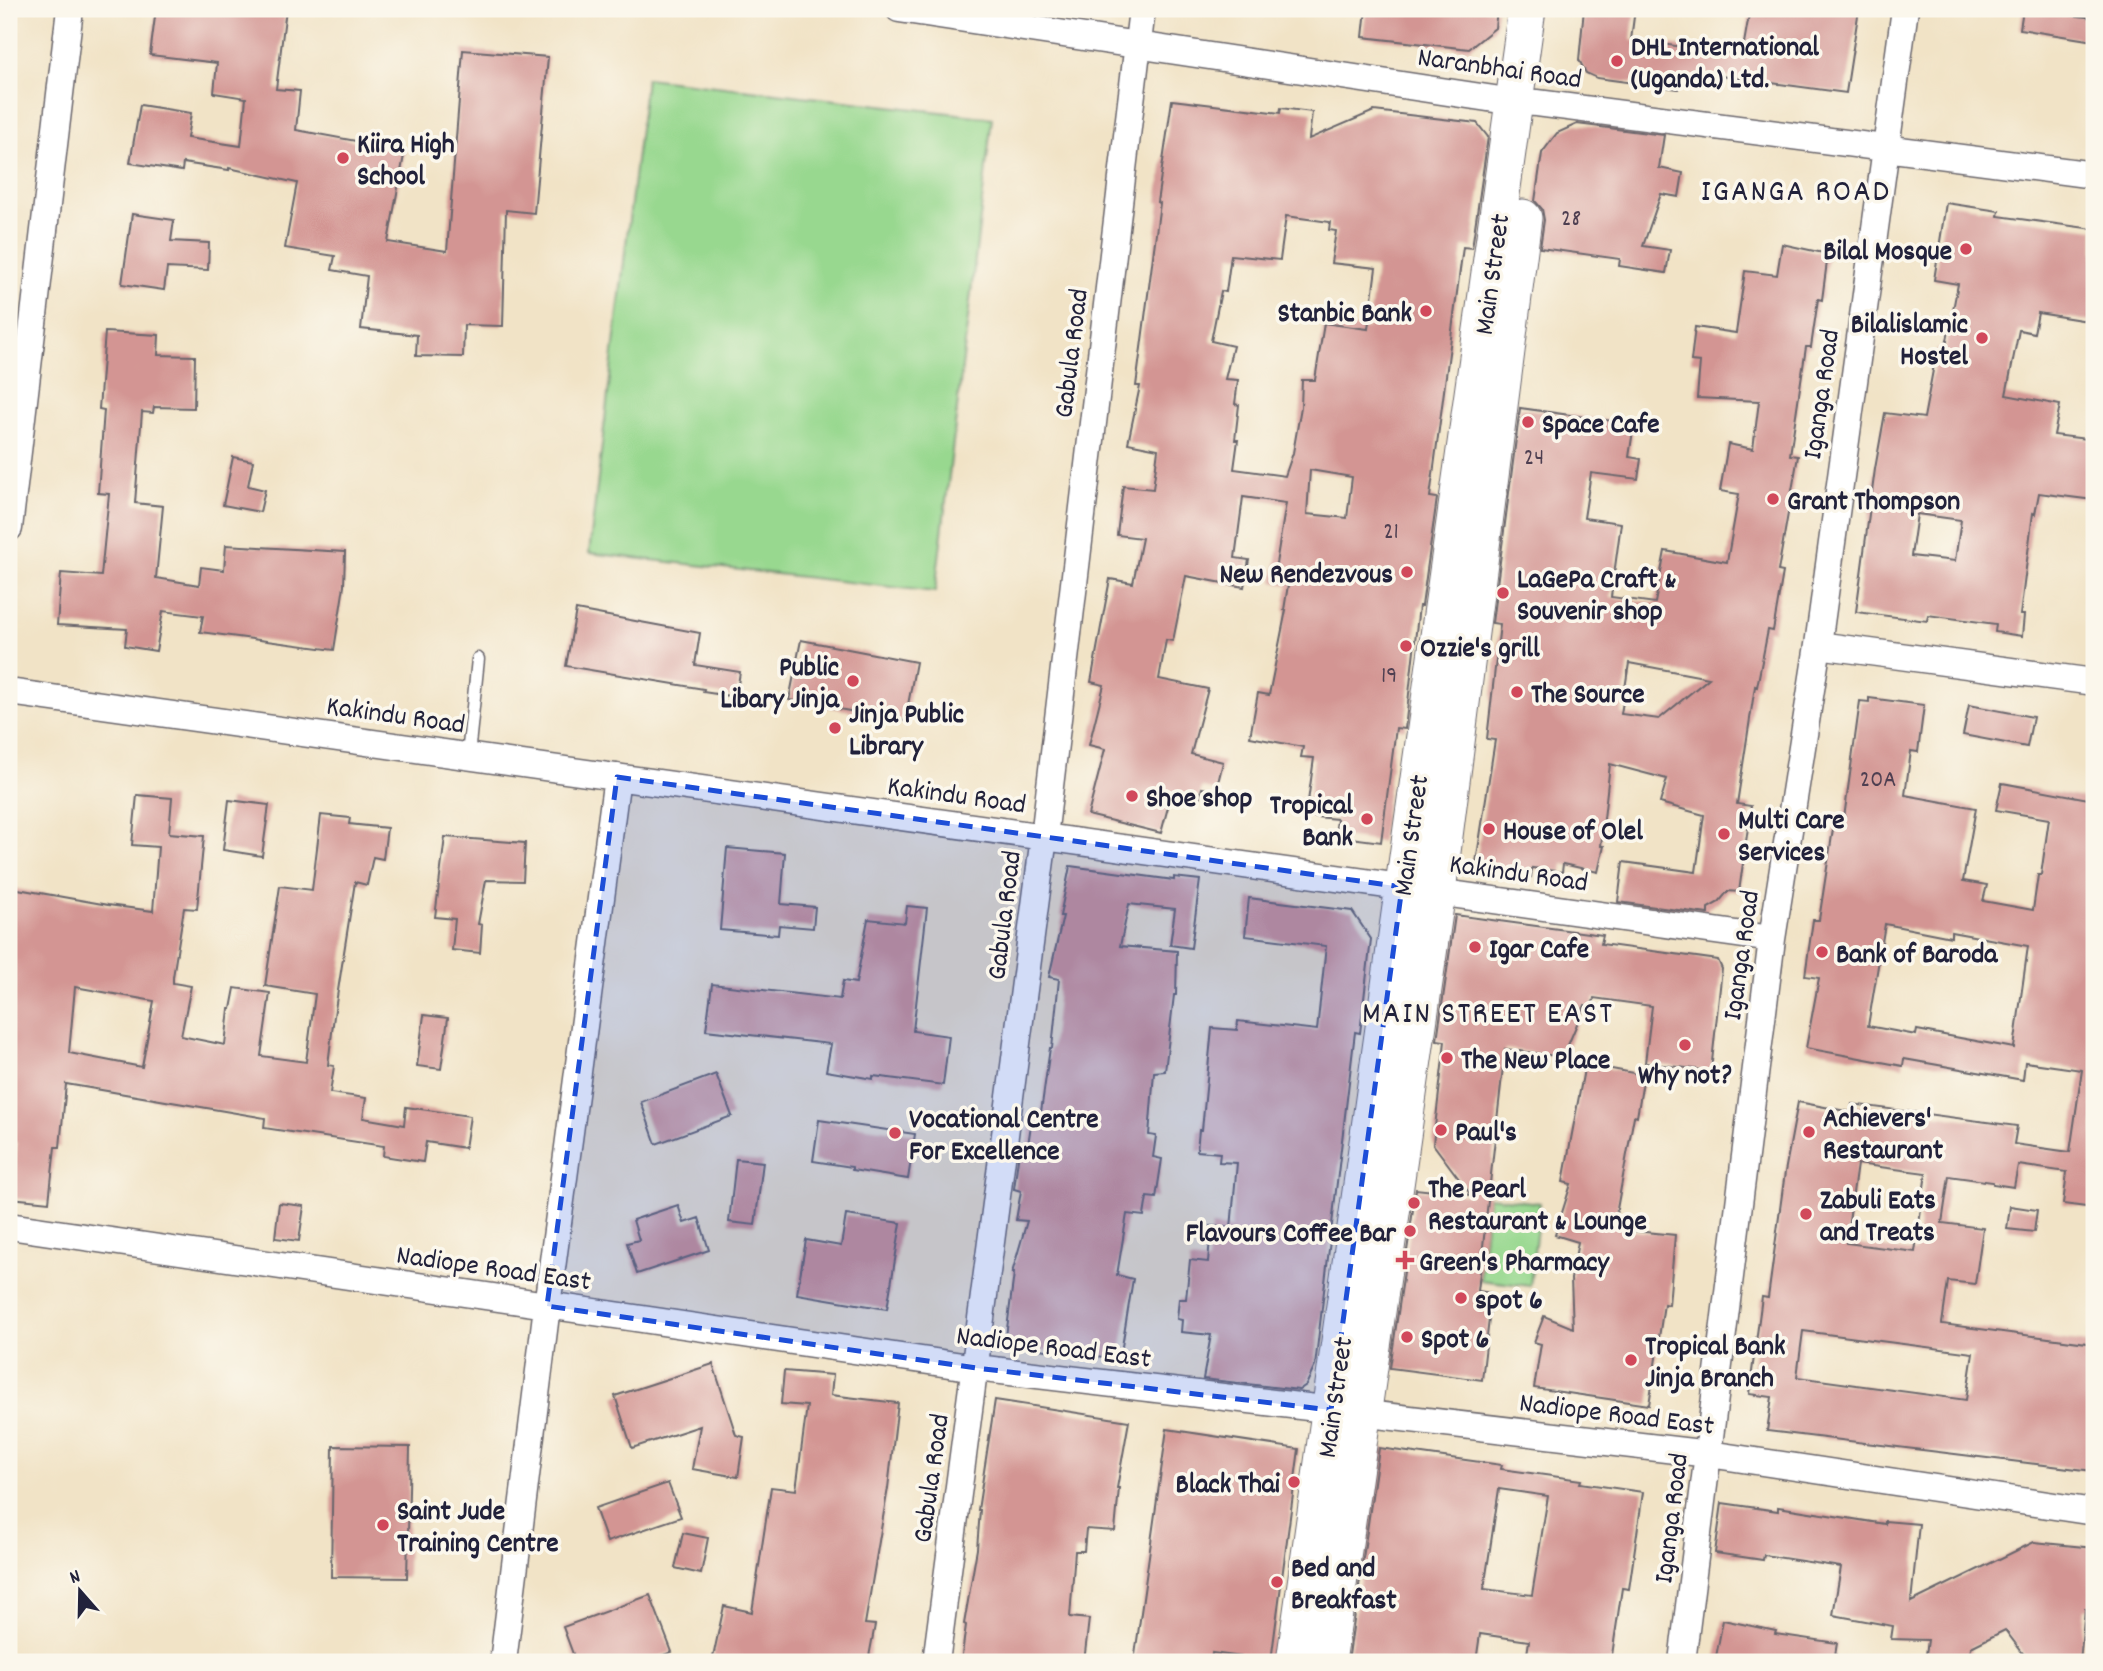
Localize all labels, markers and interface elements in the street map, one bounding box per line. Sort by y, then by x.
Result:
place label: DHL International (Uganda) Ltd. [1631,30,1819,102]
street label: Naranbhai Road [1415,40,1584,102]
marker: DHL International (Uganda) Ltd. [1609,53,1625,69]
place label: Kiira High School [357,127,455,199]
marker: Kiira High School [335,150,351,166]
district label: IGANGA ROAD [1701,171,1891,217]
house number: 28 [1561,203,1581,237]
street label: Main Street [1467,211,1523,338]
place label: Bilal Mosque [1823,234,1952,274]
marker: Bilal Mosque [1958,241,1974,257]
street label: Gabula Road [1046,287,1102,421]
place label: Stanbic Bank [1278,296,1412,336]
marker: Stanbic Bank [1418,303,1434,319]
place label: Bilalislamic Hostel [1851,307,1968,379]
street label: Iganga Road [1795,327,1853,462]
marker: Bilalislamic Hostel [1974,330,1990,346]
place label: Space Cafe [1542,407,1660,447]
marker: Space Cafe [1520,414,1536,430]
house number: 24 [1524,442,1544,476]
place label: Grant Thompson [1787,484,1960,524]
marker: Grant Thompson [1765,491,1781,507]
house number: 21 [1383,516,1399,550]
place label: New Rendezvous [1219,557,1393,597]
place label: LaGePa Craft & Souvenir shop [1517,562,1677,634]
marker: New Rendezvous [1399,564,1415,580]
marker: LaGePa Craft & Souvenir shop [1495,585,1511,601]
place label: Ozzie's grill [1420,631,1540,671]
marker: Ozzie's grill [1398,638,1414,654]
place label: Public Libary Jinja [720,650,840,722]
house number: 19 [1381,660,1397,694]
marker: Public Libary Jinja [845,673,861,689]
place label: The Source [1531,677,1645,717]
marker: The Source [1509,684,1525,700]
street label: Kakindu Road [323,688,467,747]
place label: Jinja Public Library [849,697,964,769]
marker: Jinja Public Library [827,720,843,736]
house number: 20A [1860,764,1896,798]
street label: Kakindu Road [884,768,1028,827]
street label: Main Street [1386,772,1442,899]
place label: Shoe shop [1146,781,1252,821]
marker: Shoe shop [1124,788,1140,804]
place label: Tropical Bank [1270,788,1353,860]
place label: Multi Care Services [1738,803,1845,875]
marker: Tropical Bank [1359,811,1375,827]
place label: House of Olel [1503,814,1643,854]
marker: House of Olel [1481,821,1497,837]
marker: Multi Care Services [1716,826,1732,842]
street label: Kakindu Road [1446,846,1590,905]
street label: Gabula Road [979,849,1035,983]
street label: Iganga Road [1715,888,1773,1023]
place label: Igar Cafe [1489,932,1589,972]
place label: Bank of Baroda [1836,937,1998,977]
marker: Igar Cafe [1467,939,1483,955]
marker: Bank of Baroda [1814,944,1830,960]
district label: MAIN STREET EAST [1362,993,1614,1039]
marker: Why not? [1677,1037,1693,1053]
place label: The New Place [1461,1043,1610,1083]
marker: The New Place [1439,1050,1455,1066]
place label: Why not? [1638,1058,1732,1098]
place label: Achievers' Restaurant [1823,1101,1944,1173]
place label: Vocational Centre For Excellence [909,1102,1099,1174]
place label: Paul's [1455,1115,1517,1155]
marker: Paul's [1433,1122,1449,1138]
marker: Achievers' Restaurant [1801,1124,1817,1140]
marker: Vocational Centre For Excellence [887,1125,903,1141]
place label: The Pearl Restaurant & Lounge [1428,1172,1647,1244]
place label: Zabuli Eats and Treats [1820,1183,1936,1255]
marker: The Pearl Restaurant & Lounge [1406,1195,1422,1211]
marker: Zabuli Eats and Treats [1798,1206,1814,1222]
place label: Flavours Coffee Bar [1186,1216,1397,1256]
marker: Flavours Coffee Bar [1402,1223,1418,1239]
street label: Nadiope Road East [393,1238,593,1304]
place label: Green's Pharmacy [1419,1245,1611,1285]
marker: Green's Pharmacy [1397,1252,1413,1268]
place label: spot 6 [1475,1283,1543,1323]
marker: spot 6 [1453,1290,1469,1306]
street label: Nadiope Road East [954,1318,1153,1382]
place label: Spot 6 [1421,1322,1489,1362]
marker: Spot 6 [1399,1329,1415,1345]
place label: Tropical Bank Jinja Branch [1645,1329,1785,1401]
street label: Main Street [1310,1334,1366,1461]
marker: Tropical Bank Jinja Branch [1623,1352,1639,1368]
street label: Nadiope Road East [1517,1385,1716,1449]
street label: Gabula Road [905,1412,963,1546]
street label: Iganga Road [1646,1451,1702,1586]
place label: Black Thai [1176,1467,1280,1507]
marker: Black Thai [1286,1474,1302,1490]
place label: Saint Jude Training Centre [397,1494,559,1566]
marker: Saint Jude Training Centre [375,1517,391,1533]
place label: Bed and Breakfast [1291,1551,1397,1623]
north arrow [46,1556,116,1626]
text: N [66,1564,84,1593]
marker: Bed and Breakfast [1269,1574,1285,1590]

